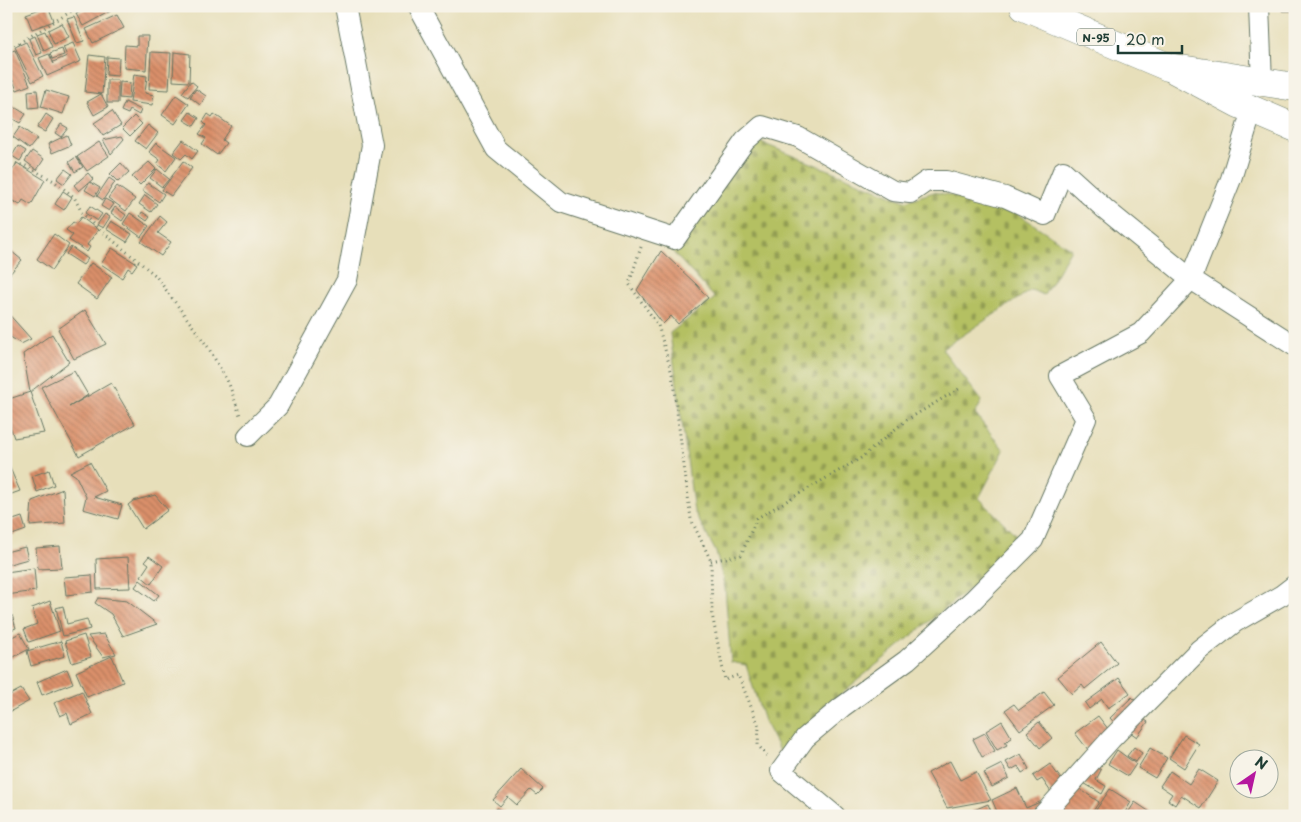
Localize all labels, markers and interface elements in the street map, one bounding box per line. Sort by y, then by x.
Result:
scale bar [1118,22,1182,54]
text: 20 m [1126,27,1165,50]
road number: N-95 [1077,28,1115,46]
north arrow [1228,750,1278,800]
text: N [1251,751,1272,775]

